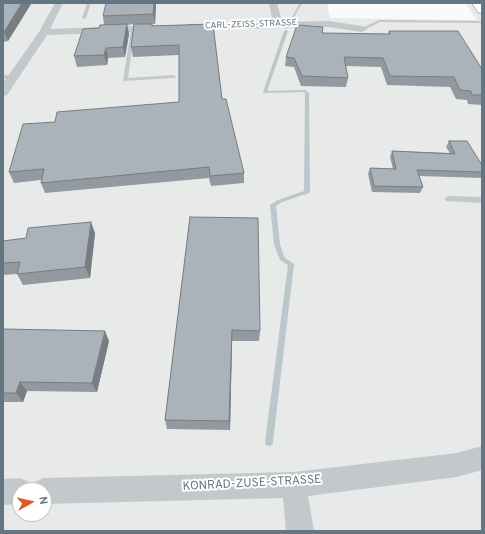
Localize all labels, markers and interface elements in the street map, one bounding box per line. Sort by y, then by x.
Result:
street label: CARL-ZEISS-STRASSE [205,18,297,32]
street label: KONRAD-ZUSE-STRASSE [182,473,322,495]
north arrow [12,482,52,522]
text: N [35,496,50,505]

